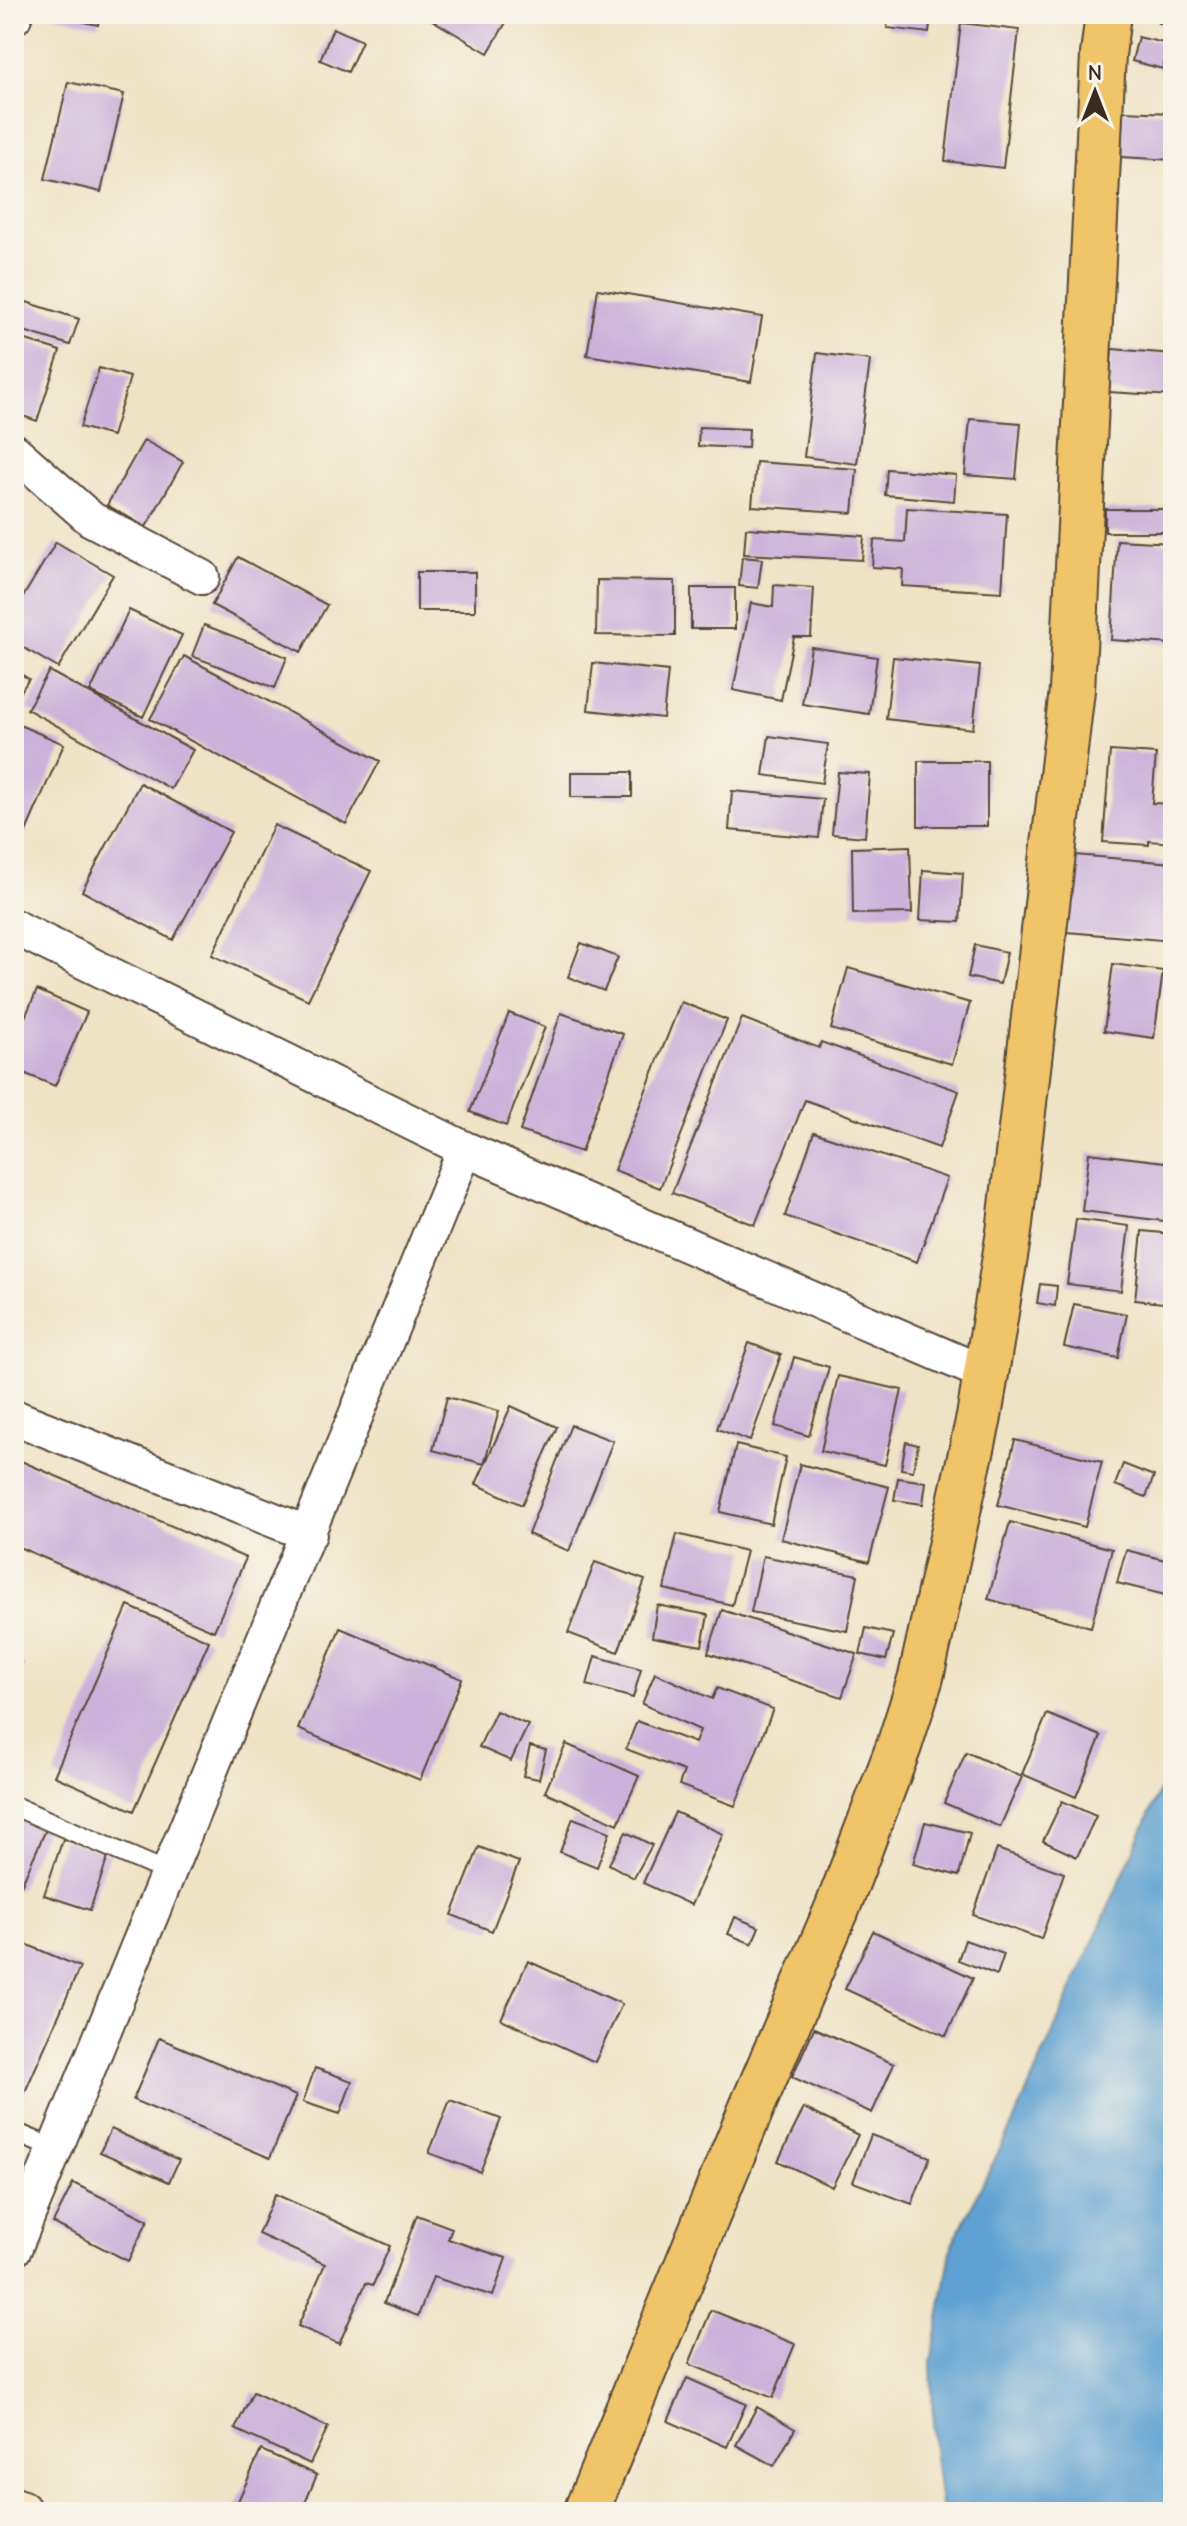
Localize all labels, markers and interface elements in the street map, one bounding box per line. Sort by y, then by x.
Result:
north arrow [1055,52,1135,132]
text: N [1088,60,1102,86]

